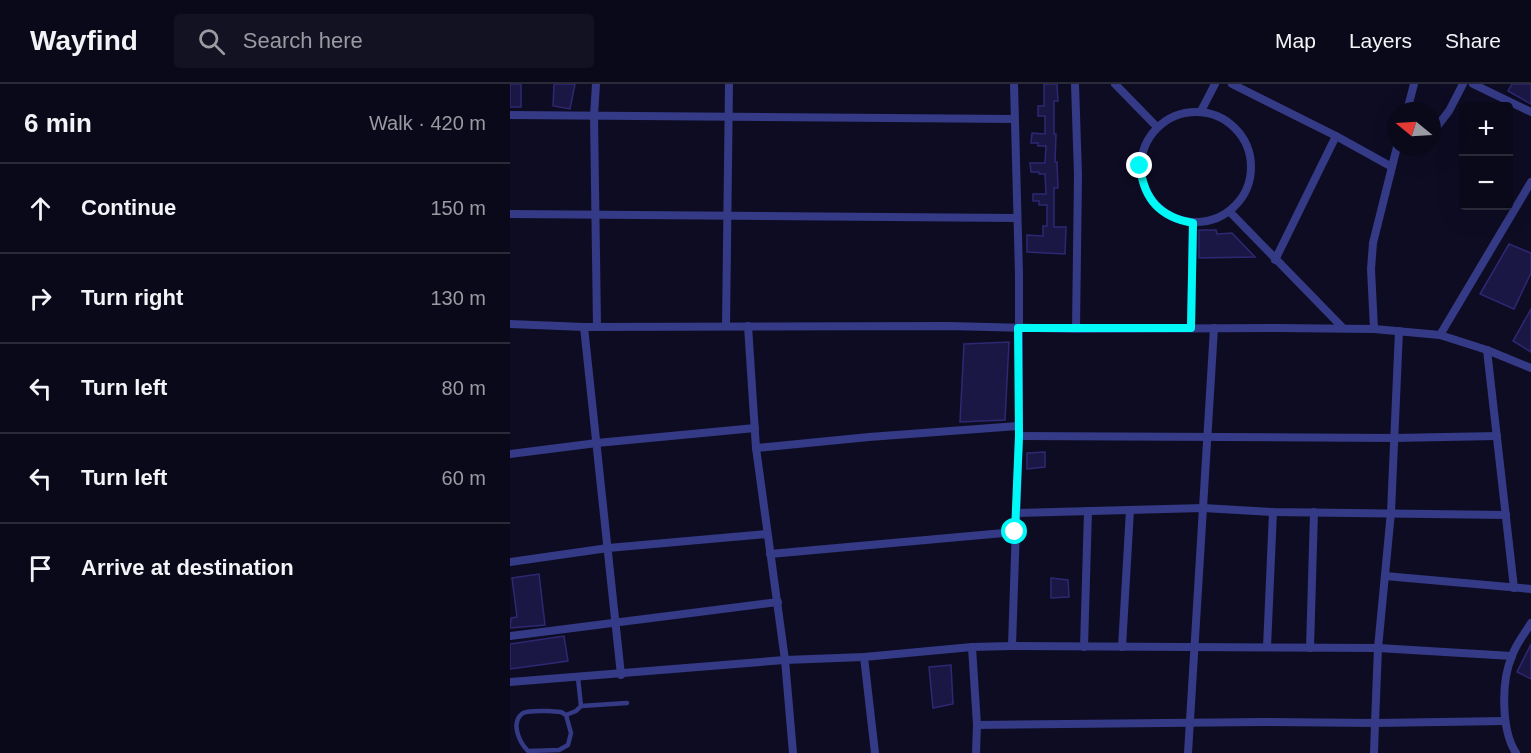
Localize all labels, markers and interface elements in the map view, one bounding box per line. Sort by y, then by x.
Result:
search box [174,14,594,68]
text: Wayfind [30,25,138,56]
icon: search [195,25,228,58]
text: Search here [243,28,363,53]
text: Map [1275,29,1316,52]
text: Layers [1349,29,1412,52]
text: Share [1445,29,1501,52]
north arrow [1387,102,1441,156]
map controls [1459,102,1513,210]
button: + [1459,102,1513,156]
text: 6 min [24,108,92,138]
text: Walk · 420 m [369,112,486,134]
route end [1126,152,1152,178]
button: − [1459,156,1513,210]
icon: ahead [24,192,57,225]
text: Continue [81,195,176,220]
text: 150 m [430,197,486,219]
icon: right [24,282,57,315]
text: Turn right [81,285,183,310]
text: 130 m [430,287,486,309]
icon: left [24,372,57,405]
text: Turn left [81,375,167,400]
text: 80 m [442,377,486,399]
icon: left [24,462,57,495]
text: Turn left [81,465,167,490]
text: 60 m [442,467,486,489]
route start [1001,518,1027,544]
icon: arrive [24,552,57,585]
text: Arrive at destination [81,555,294,580]

